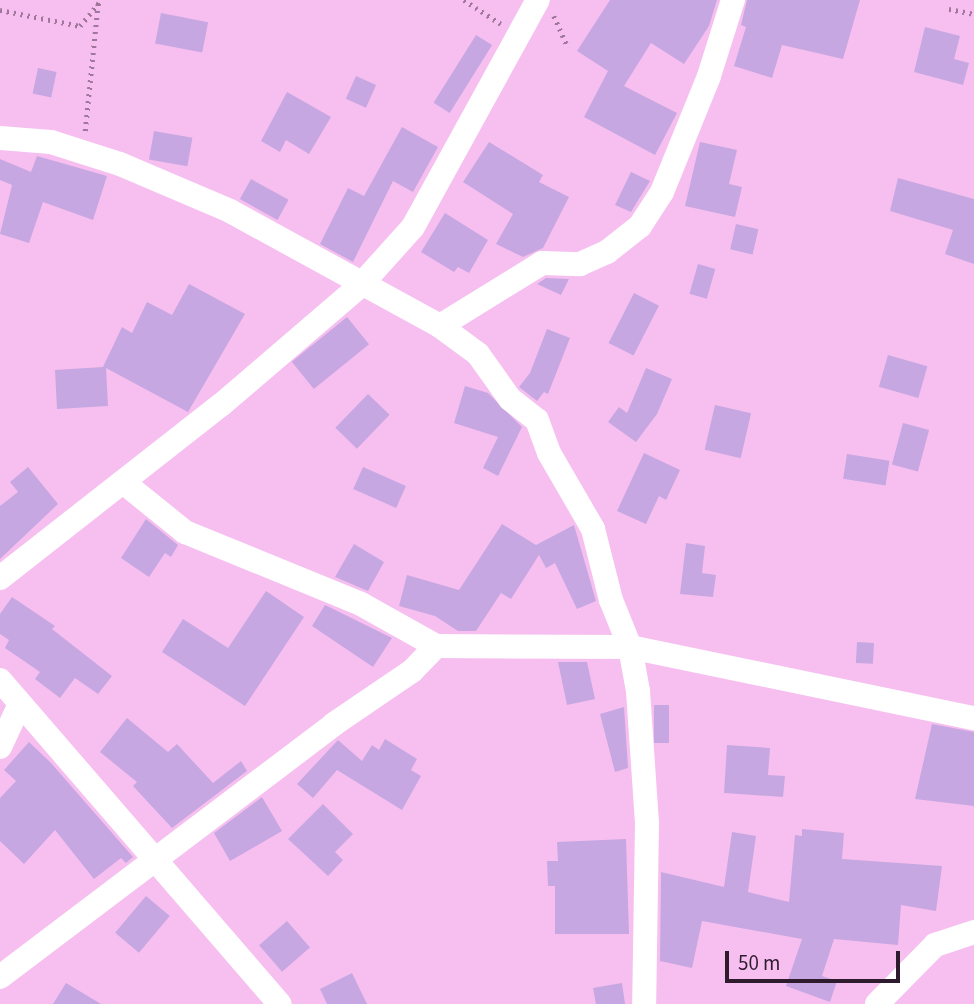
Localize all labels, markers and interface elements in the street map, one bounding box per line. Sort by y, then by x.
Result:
scale bar [729,937,904,981]
text: 50 m [738,948,780,978]

